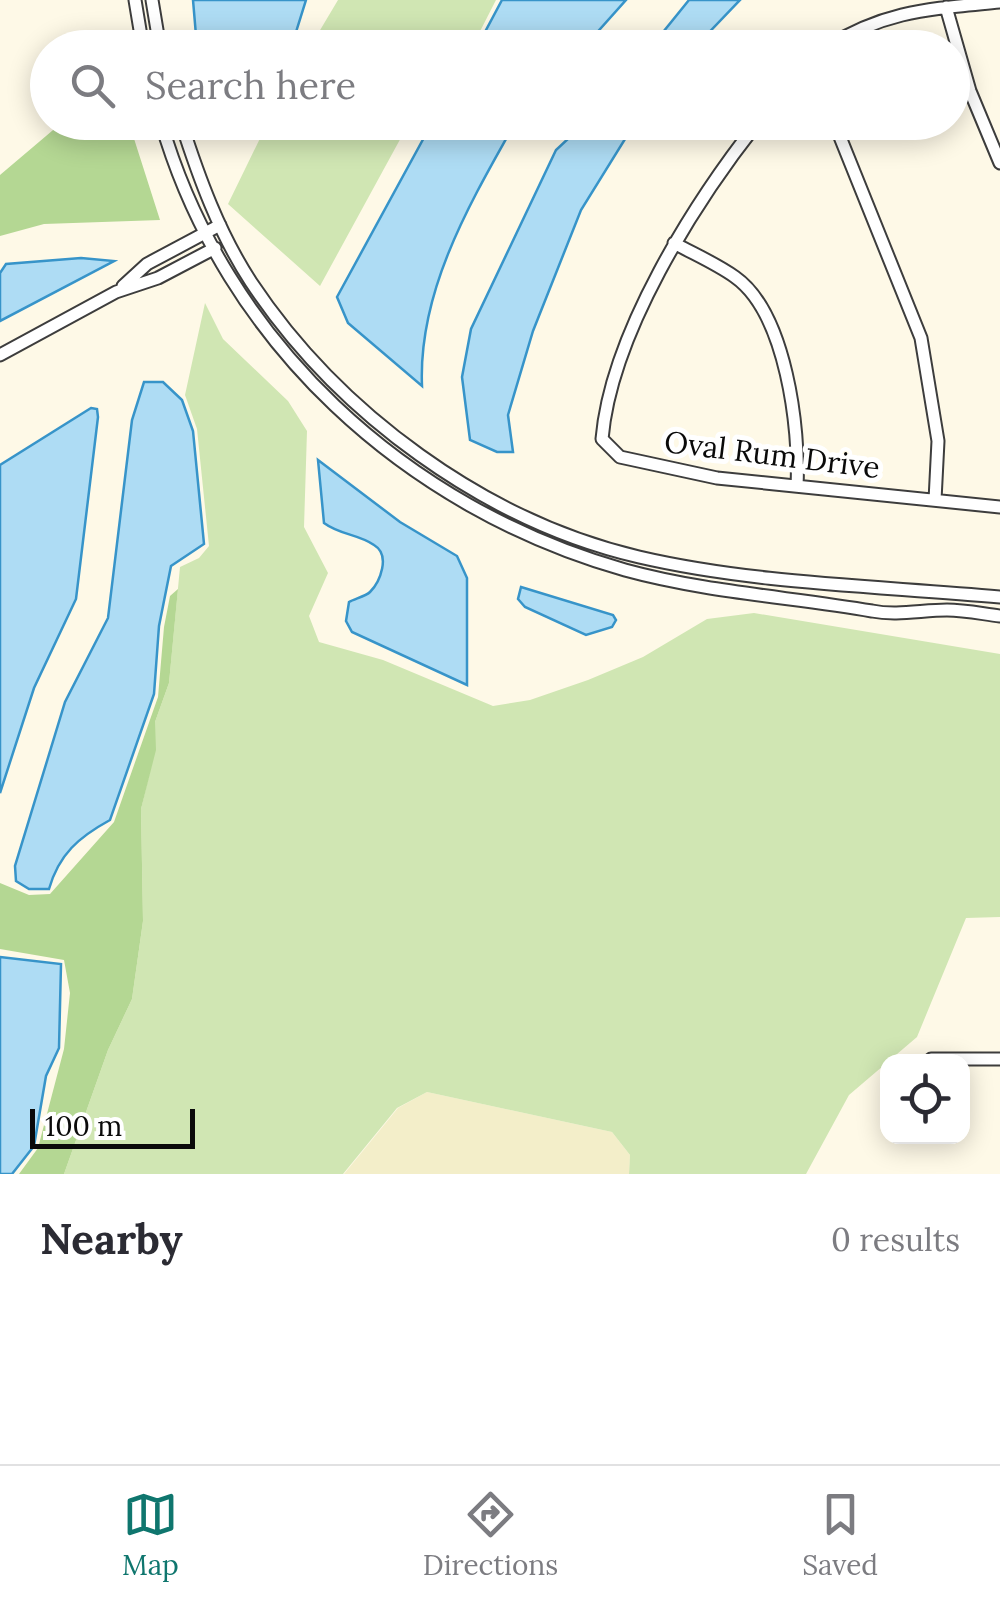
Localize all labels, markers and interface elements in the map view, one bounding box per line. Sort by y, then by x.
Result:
search box [30,30,970,140]
icon: search [65,58,120,113]
text: Search here [145,61,356,109]
street label: Oval Rum Drive [662,422,882,486]
map controls [880,1054,970,1144]
button: locate [880,1054,970,1144]
scale bar [30,1104,195,1148]
text: 100 m [45,1108,122,1144]
text: Nearby [40,1212,183,1266]
text: 0 results [831,1219,960,1260]
tab: Map [122,1487,179,1583]
tab: Directions [423,1487,558,1583]
tab: Saved [802,1487,878,1583]

